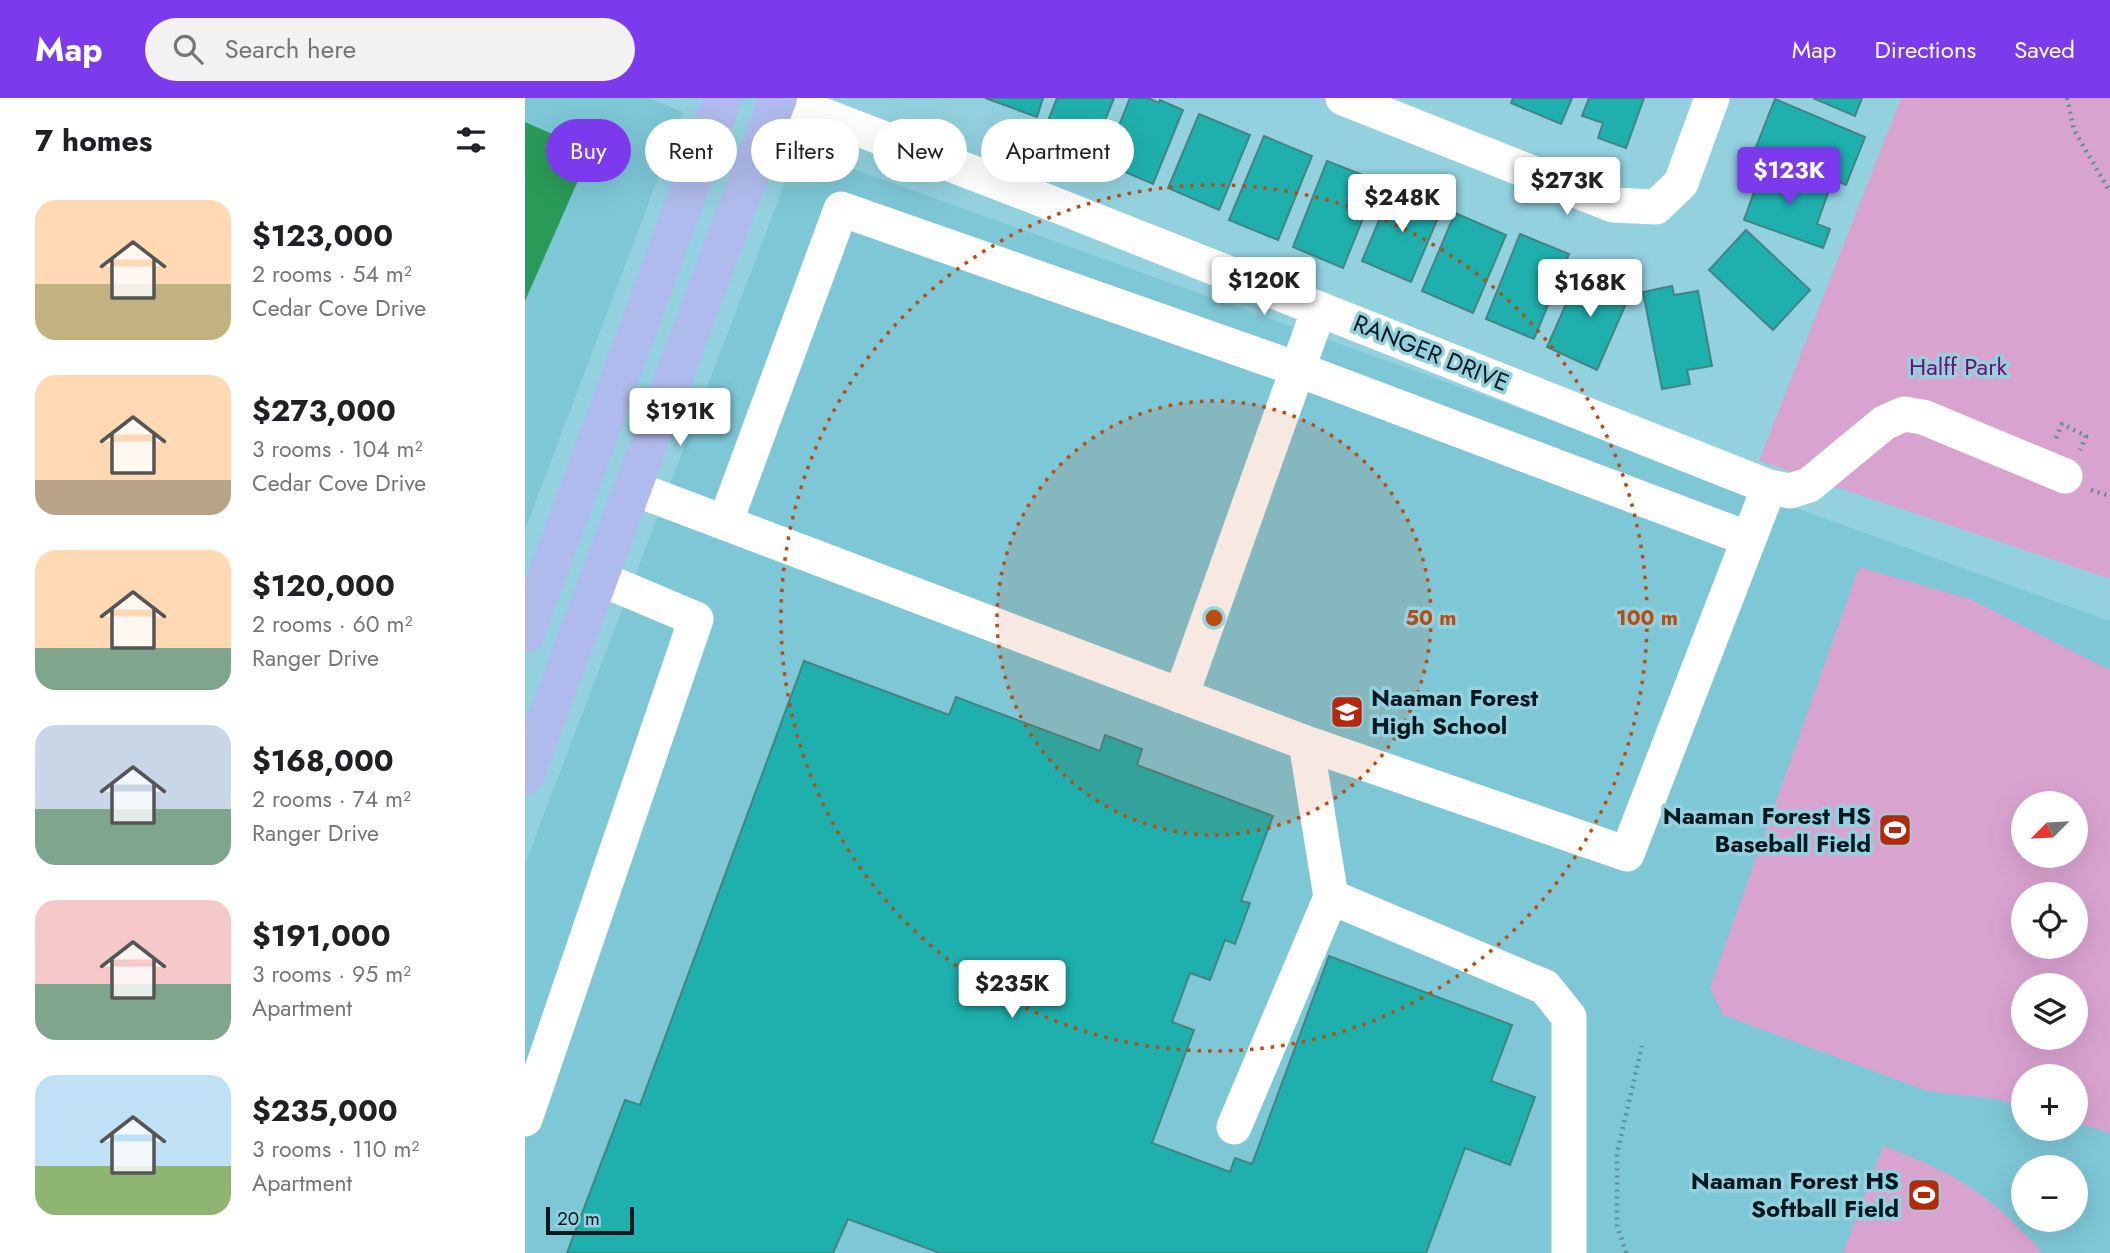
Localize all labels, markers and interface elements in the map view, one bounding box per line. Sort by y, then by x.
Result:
search box [145,18,635,81]
text: Map [35,26,103,73]
icon: search [169,30,207,68]
text: Search here [225,30,356,68]
text: Map [1792,32,1837,67]
text: Directions [1875,32,1976,67]
text: Saved [2014,32,2075,67]
text: 7 homes [35,119,152,162]
chip: Buy [546,119,631,182]
chip: Rent [645,119,737,182]
chip: Filters [751,119,859,182]
chip: New [873,119,967,182]
chip: Apartment [981,119,1134,182]
icon: filters [452,121,490,159]
pin: $123K [1740,148,1838,207]
text: $123K [1753,153,1825,187]
pin: $273K [1518,158,1616,217]
text: $273K [1530,163,1604,197]
pin: $248K [1353,174,1451,234]
text: $248K [1364,180,1440,214]
text: $123,000 [252,214,393,257]
icon: home [91,228,175,312]
text: 2 rooms · 54 m² [252,257,412,291]
pin: $120K [1215,258,1313,317]
pin: $168K [1541,260,1639,319]
text: $120K [1228,263,1300,297]
text: $168K [1554,265,1626,299]
text: Cedar Cove Drive [252,291,426,325]
street label: RANGER DRIVE [1348,305,1514,400]
park label: Halff Park [1909,349,2007,384]
pin: $191K [631,388,729,448]
text: $273,000 [252,389,396,432]
text: $191K [645,394,715,428]
icon: home [91,403,175,487]
text: 3 rooms · 104 m² [252,432,422,466]
text: Cedar Cove Drive [252,466,426,500]
text: $120,000 [252,564,395,607]
icon: home [91,578,175,662]
text: 50 m [1406,603,1456,633]
text: 100 m [1616,603,1678,633]
centre of rings [1202,606,1226,630]
text: 2 rooms · 60 m² [252,607,412,641]
text: Ranger Drive [252,641,379,675]
place label: Naaman Forest High School [1371,680,1538,743]
school or university icon: Naaman Forest High School [1328,693,1366,731]
text: $168,000 [252,739,394,782]
icon: home [91,753,175,837]
text: 2 rooms · 74 m² [252,782,411,816]
north arrow [2011,791,2088,868]
map controls [2011,791,2088,1232]
place label: Naaman Forest HS Baseball Field [1663,798,1871,861]
sports icon: Naaman Forest HS Baseball Field [1876,811,1914,849]
text: Ranger Drive [252,816,379,850]
button: locate [2011,882,2088,959]
text: $191,000 [252,914,391,957]
icon: home [91,928,175,1012]
text: 3 rooms · 95 m² [252,957,411,991]
pin: $235K [963,960,1061,1020]
text: $235K [975,966,1049,1000]
button: layers [2011,973,2088,1050]
text: Apartment [252,991,352,1025]
button: + [2011,1064,2088,1141]
text: $235,000 [252,1089,398,1132]
icon: home [91,1103,175,1187]
text: 3 rooms · 110 m² [252,1132,419,1166]
button: − [2011,1155,2088,1232]
place label: Naaman Forest HS Softball Field [1691,1163,1899,1226]
text: Apartment [252,1166,352,1200]
sports icon: Naaman Forest HS Softball Field [1905,1176,1943,1214]
scale bar [546,1204,633,1236]
text: 20 m [557,1205,600,1232]

